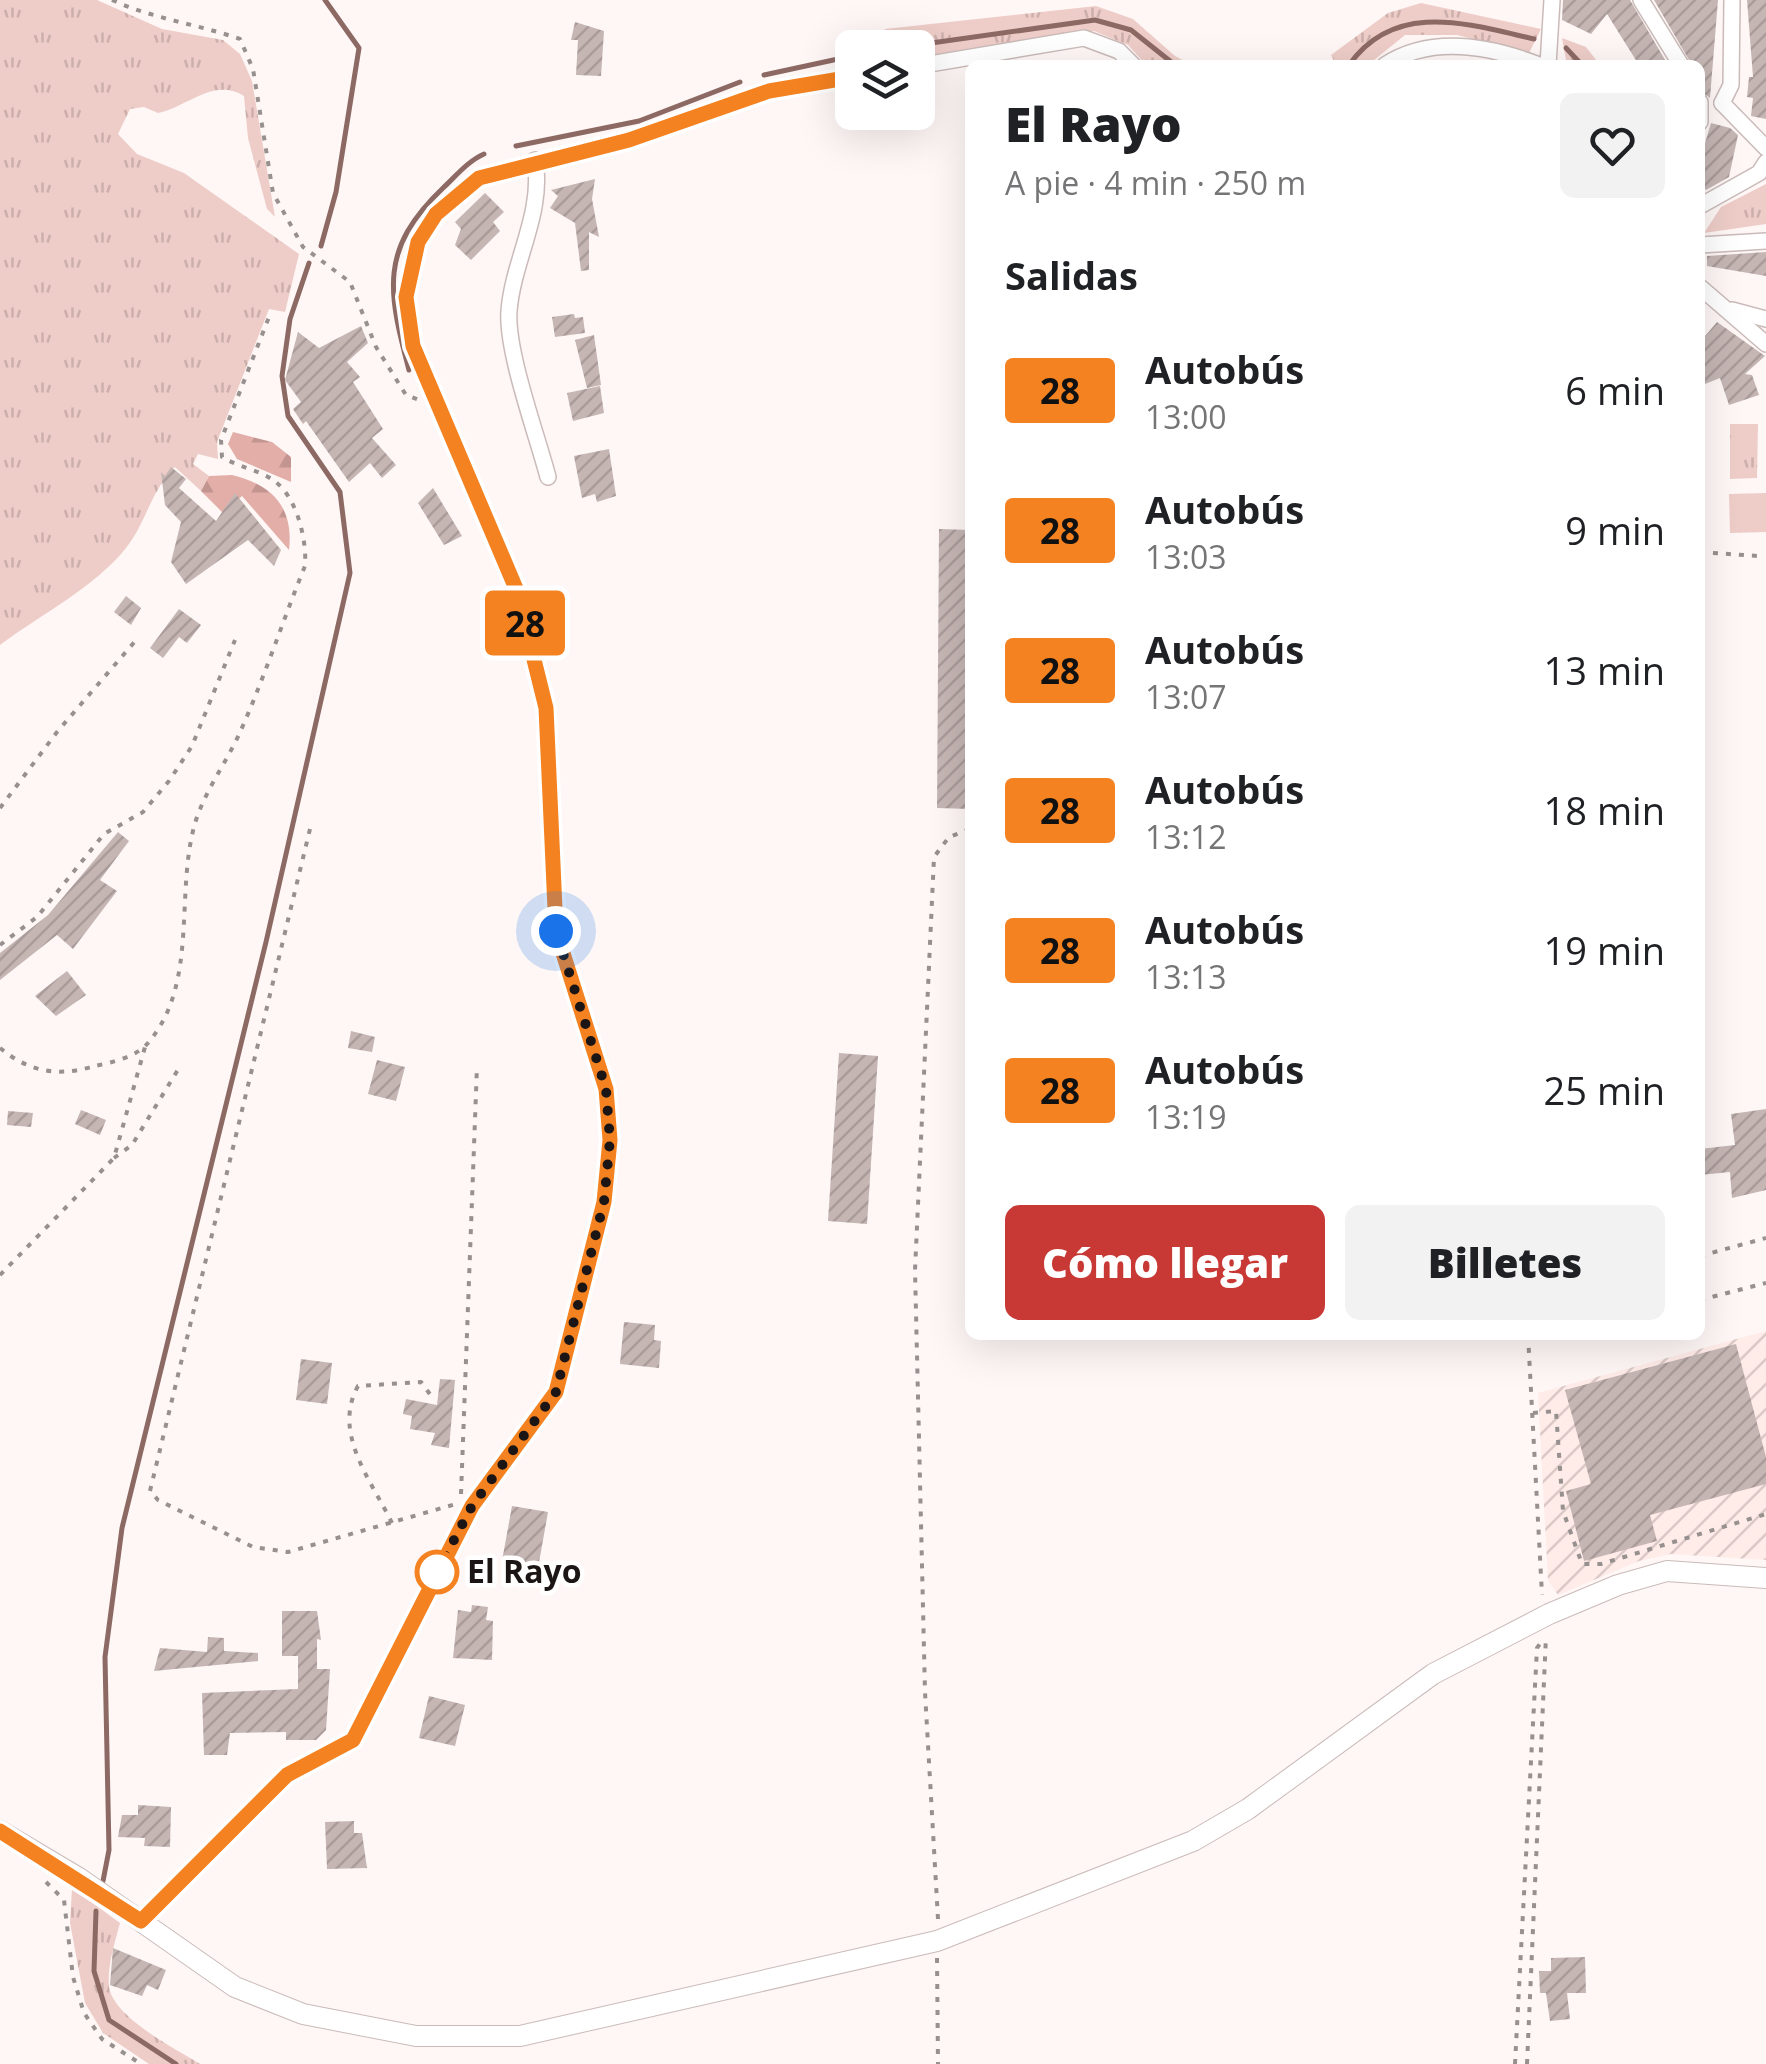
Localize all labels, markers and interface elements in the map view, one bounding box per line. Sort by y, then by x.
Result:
map controls [835,30,935,130]
button: layers [835,30,935,130]
text: El Rayo [1005,91,1182,156]
button: heart [1560,93,1665,198]
text: A pie · 4 min · 250 m [1005,161,1306,204]
text: Salidas [1005,249,1138,301]
text: Autobús [1145,343,1304,395]
text: 6 min [1565,364,1665,416]
text: 28 [1040,367,1080,414]
text: 13:00 [1145,395,1227,438]
text: Autobús [1145,483,1304,535]
text: 9 min [1565,504,1665,556]
text: 28 [1040,507,1080,554]
text: 13:03 [1145,535,1227,578]
line badge: 28 [480,590,570,656]
text: 28 [505,600,545,647]
text: Autobús [1145,623,1304,675]
text: 13 min [1544,644,1665,696]
text: 28 [1040,647,1080,694]
text: 13:07 [1145,675,1227,718]
text: Autobús [1145,763,1304,815]
text: 18 min [1544,784,1665,836]
text: 28 [1040,787,1080,834]
text: 13:12 [1145,815,1227,858]
text: Autobús [1145,903,1304,955]
your location [531,906,581,956]
text: 19 min [1544,924,1665,976]
text: 28 [1040,927,1080,974]
text: 13:13 [1145,955,1227,998]
text: Autobús [1145,1043,1304,1095]
text: 25 min [1544,1064,1665,1116]
text: 28 [1040,1067,1080,1114]
text: 13:19 [1145,1095,1227,1138]
button: Cómo llegar [1005,1205,1325,1320]
button: Billetes [1345,1205,1665,1320]
place label: El Rayo [467,1549,581,1592]
marker: El Rayo [416,1551,458,1593]

